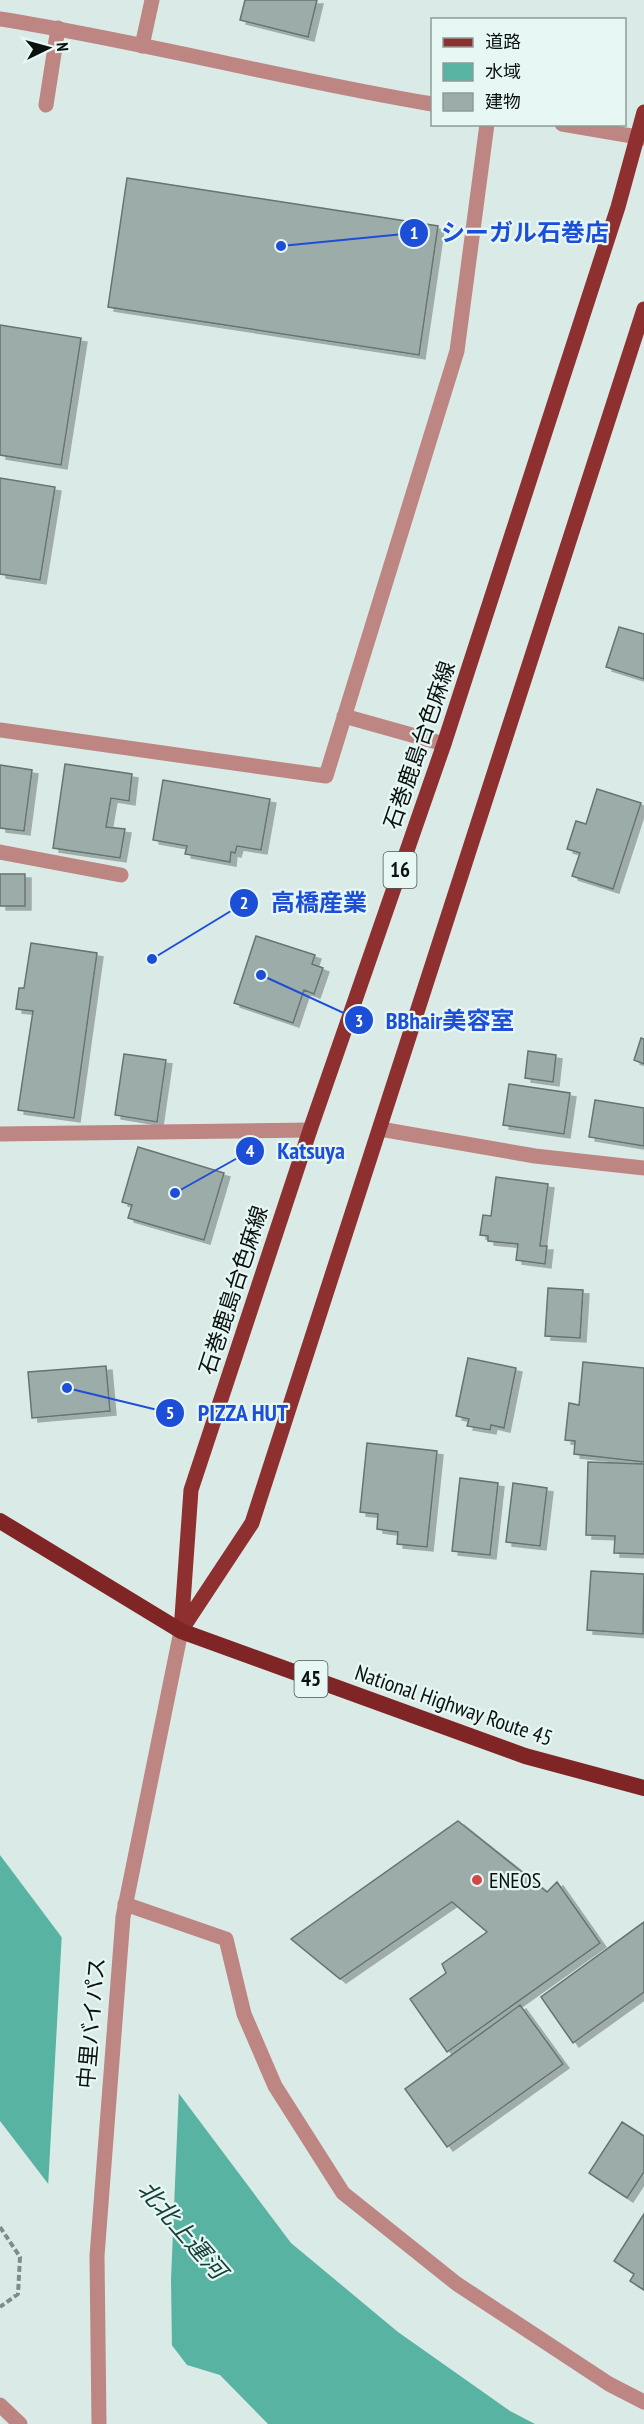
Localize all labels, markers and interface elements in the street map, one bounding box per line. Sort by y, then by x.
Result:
north arrow [18,18,78,78]
legend [431,18,626,126]
text: 道路 [485,30,521,53]
text: N [53,42,73,52]
text: 水域 [485,60,521,83]
text: 建物 [485,90,521,113]
callout: シーガル石巻店 [399,212,621,254]
text: シーガル石巻店 [441,217,609,248]
text: 1 [410,221,418,244]
street label: 石巻鹿島台色麻線 [377,657,461,833]
road number: 16 [384,852,416,888]
callout: 高橋産業 [229,882,379,924]
text: 高橋産業 [271,887,367,918]
text: 2 [240,891,248,914]
callout: BBhair美容室 [344,999,526,1041]
text: BBhair美容室 [386,1005,514,1036]
text: 3 [355,1009,363,1032]
callout: Katsuya [235,1130,357,1172]
text: Katsuya [277,1135,345,1166]
text: 4 [246,1139,255,1162]
street label: 石巻鹿島台色麻線 [192,1202,274,1378]
callout: PIZZA HUT [155,1392,301,1434]
text: PIZZA HUT [198,1397,289,1428]
text: 5 [166,1401,174,1424]
street label: National Highway Route 45 [351,1658,557,1752]
road number: 45 [294,1661,328,1697]
place label: ENEOS [489,1866,541,1894]
marker: ENEOS [470,1873,484,1887]
street label: 中里バイパス [71,1956,111,2090]
water label: 北北上運河 [131,2174,236,2288]

